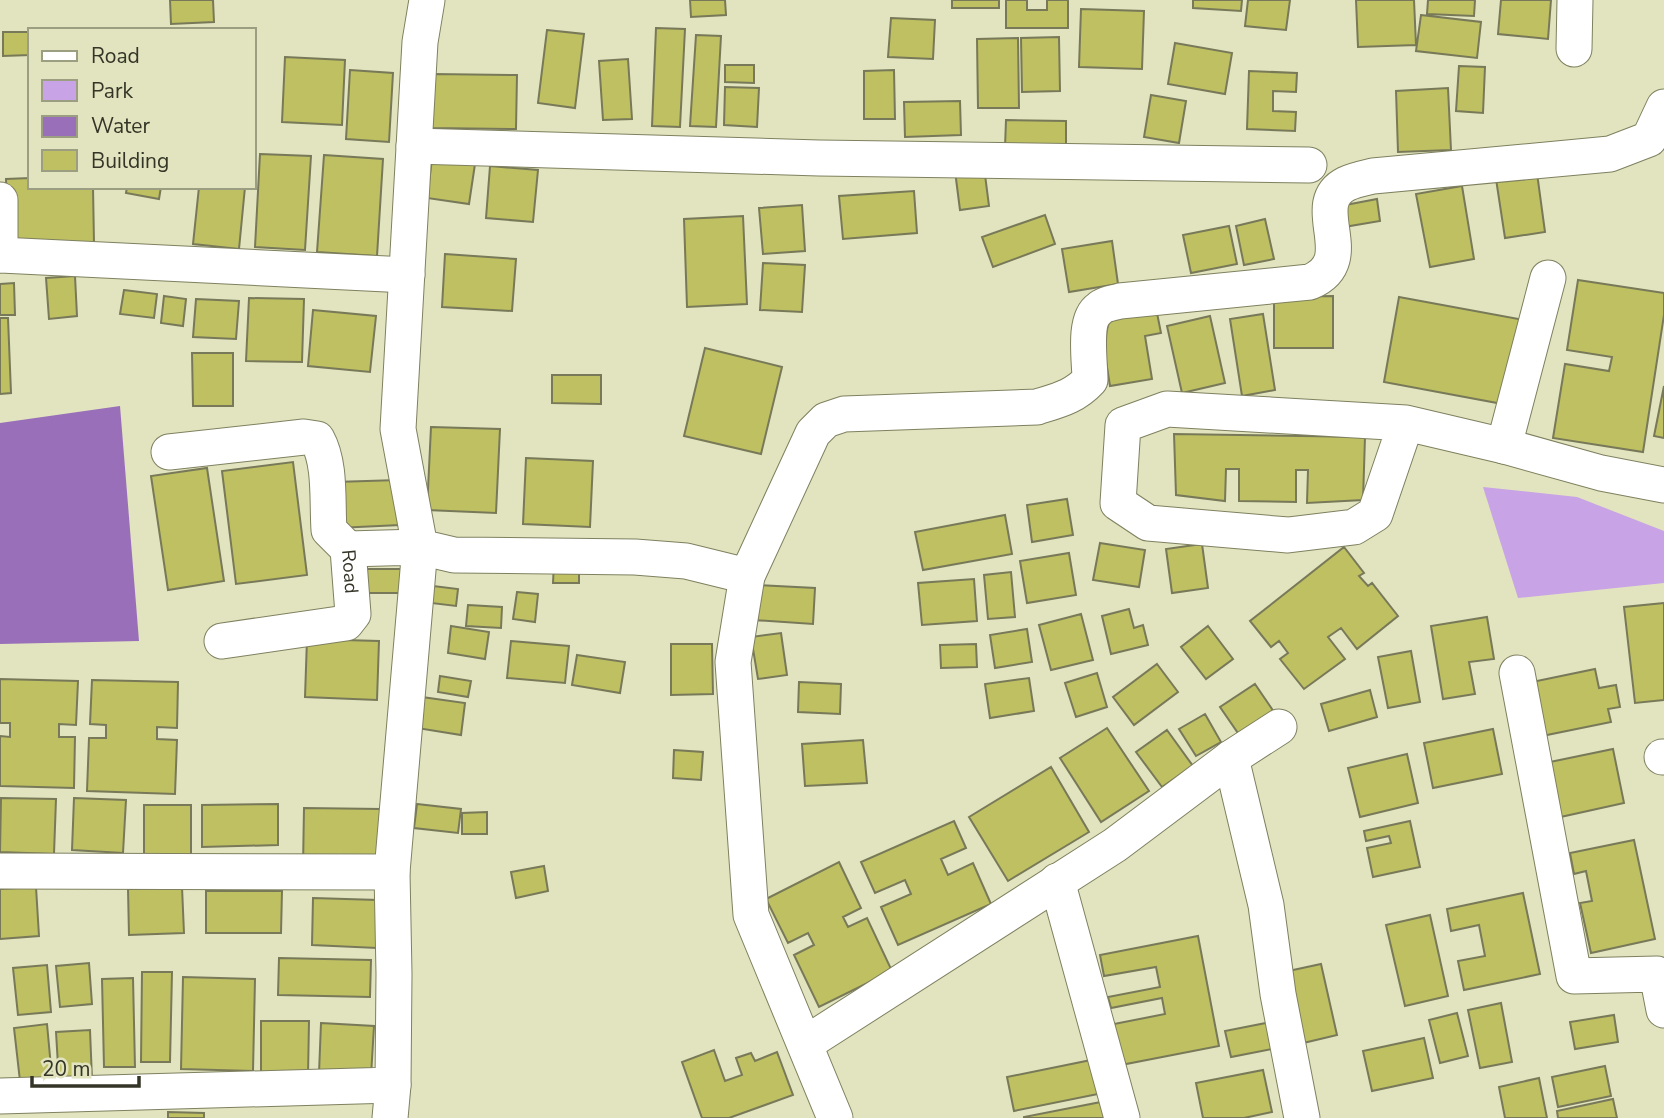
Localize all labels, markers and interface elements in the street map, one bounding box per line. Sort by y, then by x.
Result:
legend [28,28,256,189]
text: Road [91,42,140,70]
text: Park [91,77,133,105]
text: Water [91,112,150,140]
text: Building [91,147,169,175]
street label: Road [335,548,364,595]
scale bar [32,1044,138,1088]
text: 20 m [42,1055,91,1083]

